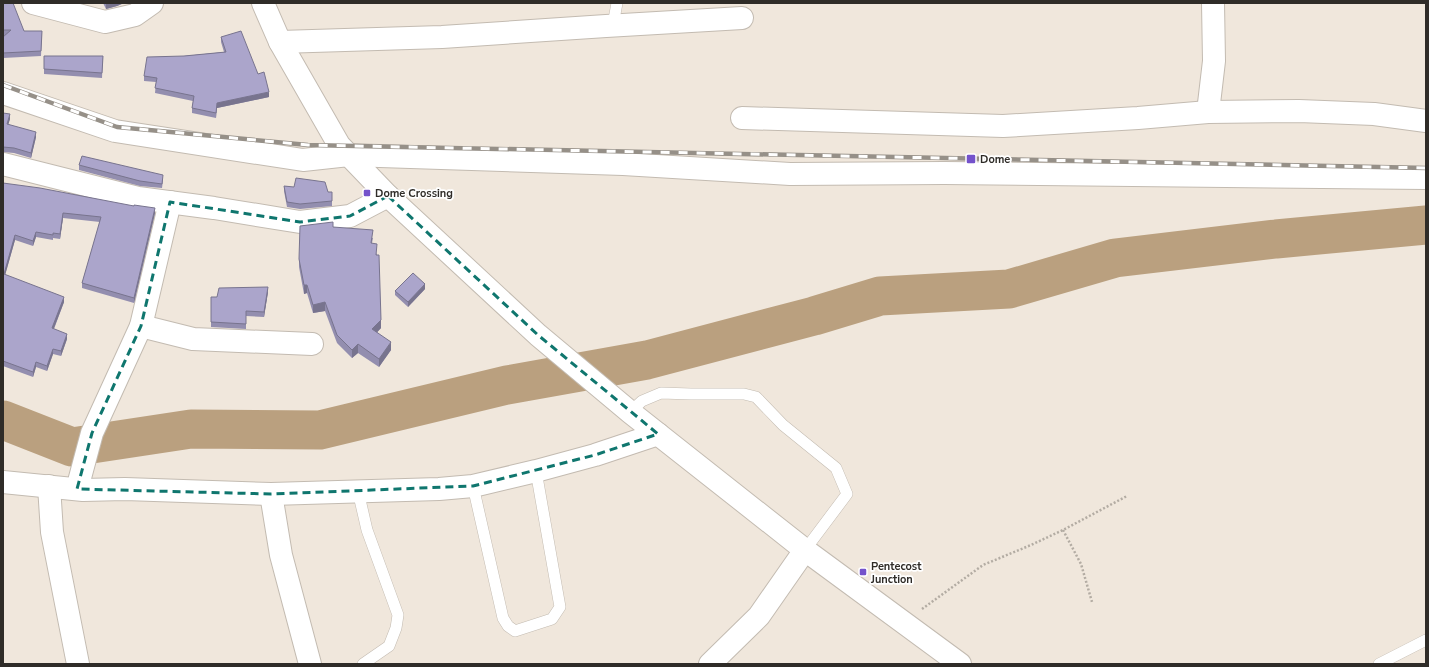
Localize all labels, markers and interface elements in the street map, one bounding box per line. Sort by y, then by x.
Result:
place label: Dome [980,152,1010,167]
marker: Dome [965,153,977,165]
place label: Dome Crossing [375,186,453,201]
marker: Dome Crossing [362,188,372,198]
place label: Pentecost Junction [870,559,922,587]
marker: Pentecost Junction [858,567,868,577]

